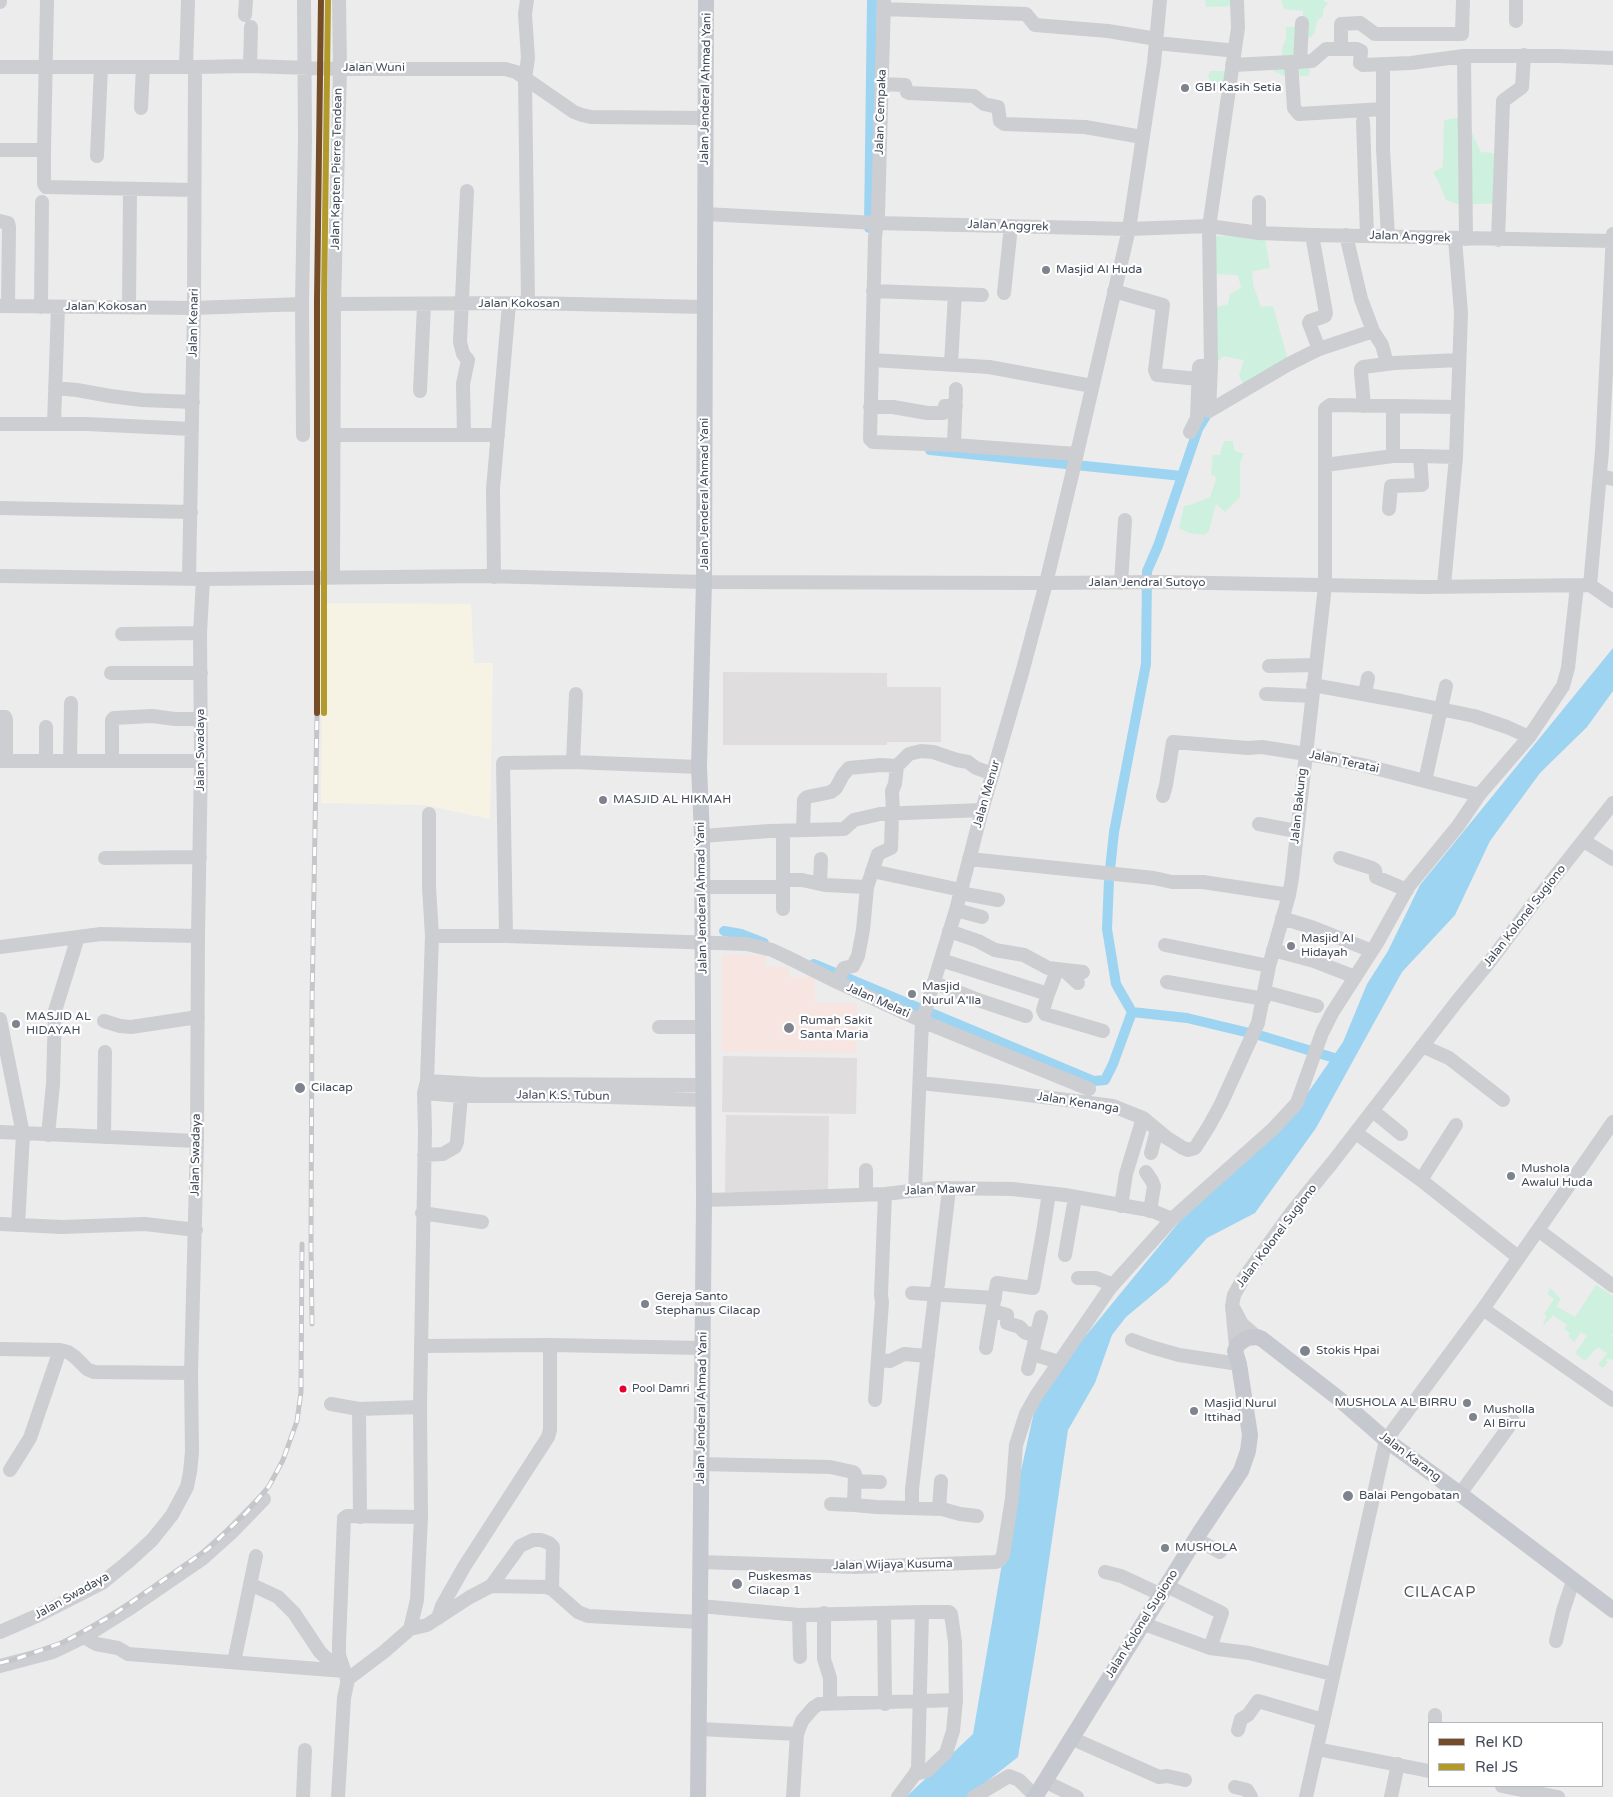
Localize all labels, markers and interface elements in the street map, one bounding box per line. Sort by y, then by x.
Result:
street label: Jalan Jenderal Ahmad Yani [697,13,715,165]
street label: Jalan Wuni [343,61,405,75]
street label: Jalan Cempaka [872,69,890,155]
place label: GBI Kasih Setia [1195,81,1281,95]
marker: GBI Kasih Setia [1179,82,1191,94]
street label: Jalan Kapten Pierre Tendean [328,88,346,250]
street label: Jalan Anggrek [967,217,1049,235]
street label: Jalan Anggrek [1369,228,1451,246]
place label: Masjid Al Huda [1056,263,1142,277]
marker: Masjid Al Huda [1040,264,1052,276]
street label: Jalan Kenari [186,288,202,358]
street label: Jalan Kokosan [478,297,560,311]
street label: Jalan Kokosan [65,300,147,314]
street label: Jalan Jenderal Ahmad Yani [698,418,712,570]
street label: Jalan Jendral Sutoyo [1088,576,1206,590]
street label: Jalan Swadaya [194,708,208,792]
street label: Jalan Teratai [1308,748,1380,776]
street label: Jalan Menur [970,758,1004,830]
street label: Jalan Bakung [1288,767,1310,845]
place label: MASJID AL HIKMAH [613,793,731,807]
marker: MASJID AL HIKMAH [597,794,609,806]
street label: Jalan Jenderal Ahmad Yani [693,822,711,974]
street label: Jalan Kolonel Sugiono [1481,862,1569,970]
place label: Masjid Al Hidayah [1301,932,1354,960]
marker: Masjid Al Hidayah [1285,940,1297,952]
place label: Masjid Nurul A'lla [922,980,981,1008]
street label: Jalan Melati [844,981,912,1021]
marker: Masjid Nurul A'lla [906,988,918,1000]
place label: MASJID AL HIDAYAH [26,1010,91,1038]
place label: Rumah Sakit Santa Maria [800,1014,872,1042]
marker: MASJID AL HIDAYAH [10,1018,22,1030]
marker: Rumah Sakit Santa Maria [782,1021,796,1035]
marker: Cilacap [293,1081,307,1095]
place label: Cilacap [311,1081,353,1095]
street label: Jalan K.S. Tubun [516,1088,610,1104]
street label: Jalan Kenanga [1036,1089,1120,1117]
street label: Jalan Swadaya [188,1113,204,1197]
place label: Mushola Awalul Huda [1521,1162,1593,1190]
marker: Mushola Awalul Huda [1505,1170,1517,1182]
street label: Jalan Mawar [904,1182,976,1198]
street label: Jalan Kolonel Sugiono [1234,1182,1320,1290]
place label: Gereja Santo Stephanus Cilacap [655,1290,760,1318]
marker: Gereja Santo Stephanus Cilacap [639,1298,651,1310]
street label: Jalan Jenderal Ahmad Yani [693,1332,711,1484]
marker: Stokis Hpai [1298,1344,1312,1358]
place label: Stokis Hpai [1316,1344,1380,1358]
place label: Pool Damri [632,1382,690,1396]
marker: Pool Damri [618,1384,628,1394]
place label: MUSHOLA AL BIRRU [1334,1396,1457,1410]
place label: Masjid Nurul Ittihad [1204,1397,1277,1425]
marker: MUSHOLA AL BIRRU [1461,1397,1473,1409]
place label: Musholla Al Birru [1483,1403,1535,1431]
marker: Masjid Nurul Ittihad [1188,1405,1200,1417]
marker: Musholla Al Birru [1467,1411,1479,1423]
street label: Jalan Karang [1376,1429,1444,1485]
marker: Balai Pengobatan [1341,1489,1355,1503]
place label: Balai Pengobatan [1359,1489,1460,1503]
place label: MUSHOLA [1175,1541,1238,1555]
marker: MUSHOLA [1159,1542,1171,1554]
street label: Jalan Wijaya Kusuma [833,1557,953,1573]
street label: Jalan Kolonel Sugiono [1103,1567,1181,1681]
street label: Jalan Swadaya [32,1570,112,1622]
place label: Puskesmas Cilacap 1 [748,1570,812,1598]
marker: Puskesmas Cilacap 1 [730,1577,744,1591]
district label: CILACAP [1403,1584,1477,1602]
legend [1428,1722,1603,1787]
text: Rel KD [1475,1733,1523,1751]
text: Rel JS [1475,1758,1518,1776]

